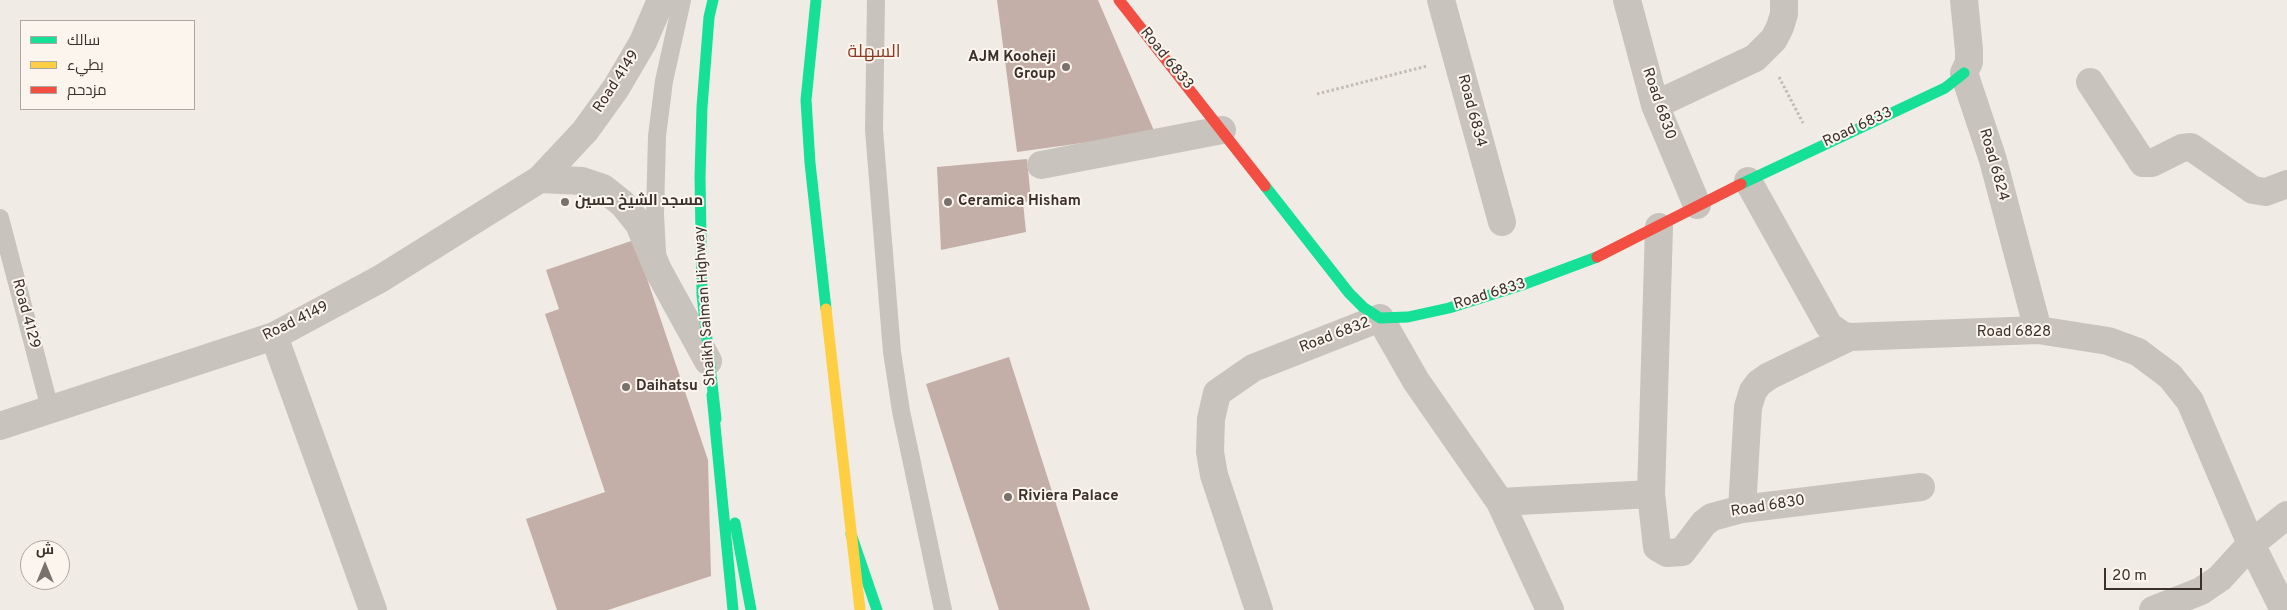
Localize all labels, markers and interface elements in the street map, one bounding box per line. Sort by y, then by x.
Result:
legend [20,20,195,110]
street label: Road 6833 [1136,24,1196,94]
text: سالك [67,32,100,51]
district label: السهلة [847,42,901,64]
street label: Road 4149 [590,47,644,117]
place label: AJM Kooheji Group [968,49,1056,84]
text: بطيء [67,57,104,76]
marker: AJM Kooheji Group [1060,61,1072,73]
street label: Road 6830 [1637,66,1679,142]
street label: Road 6834 [1453,73,1489,149]
text: مزدحم [67,82,107,101]
street label: Road 6833 [1820,104,1896,152]
street label: Road 6824 [1974,127,2012,203]
place label: مسجد الشيخ حسين [575,193,703,211]
place label: Ceramica Hisham [958,193,1081,211]
marker: مسجد الشيخ حسين [559,196,571,208]
marker: Ceramica Hisham [942,196,954,208]
street label: Shaikh Salman Highway [691,225,721,387]
street label: Road 6833 [1452,276,1528,314]
street label: Road 4129 [7,277,43,351]
street label: Road 4149 [260,298,332,346]
street label: Road 6832 [1297,314,1373,358]
street label: Road 6828 [1977,324,2051,342]
place label: Daihatsu [636,378,698,396]
marker: Daihatsu [620,381,632,393]
place label: Riviera Palace [1018,488,1119,506]
marker: Riviera Palace [1002,491,1014,503]
street label: Road 6830 [1730,492,1806,522]
north arrow [20,540,70,590]
text: ش [36,542,54,559]
scale bar [2107,558,2204,590]
text: 20 m [2112,567,2147,586]

